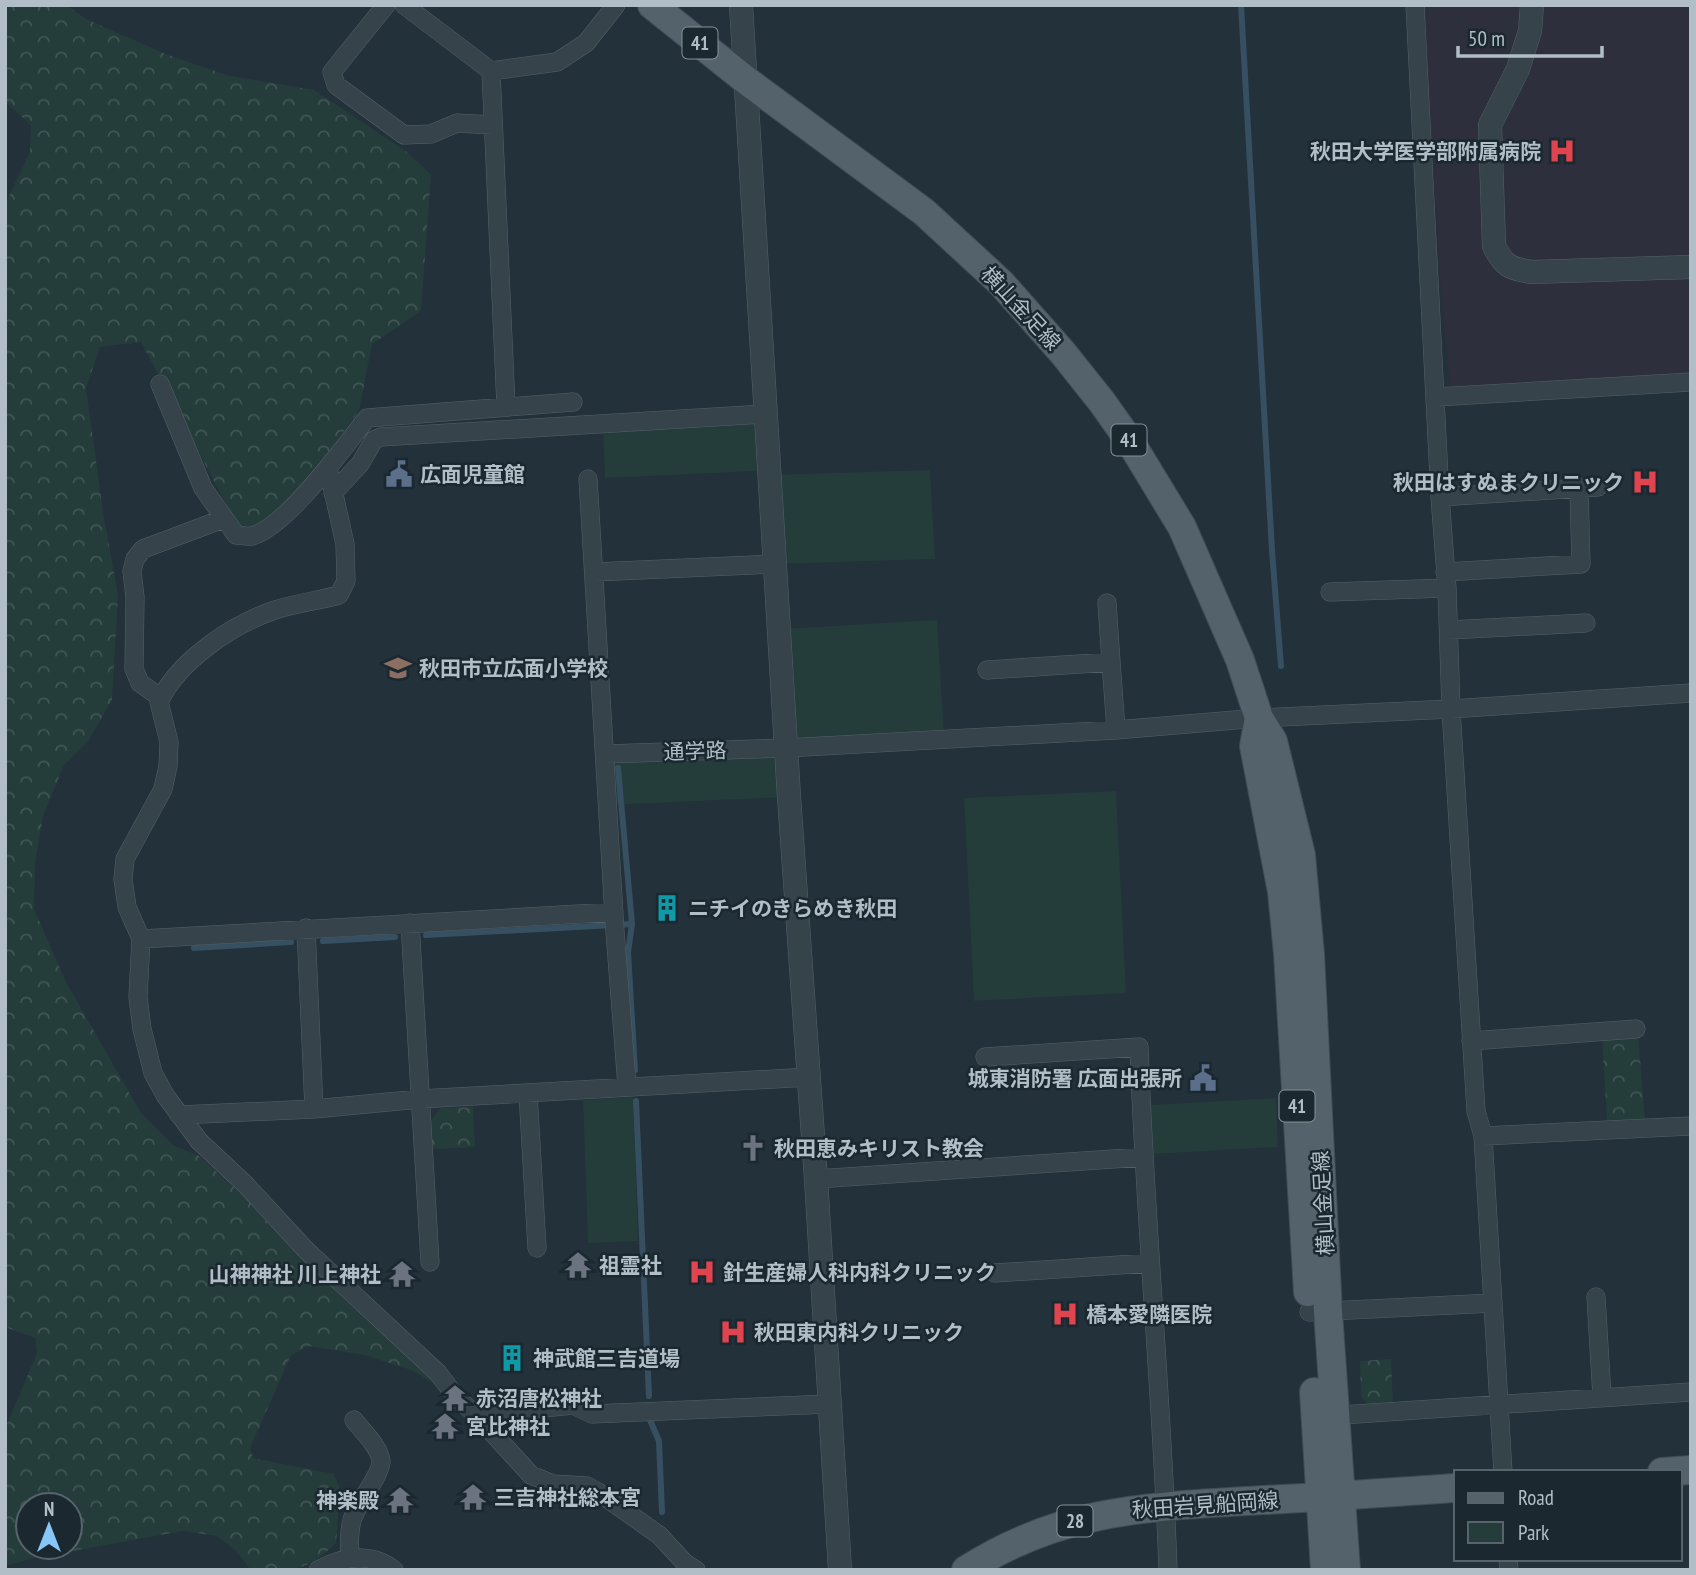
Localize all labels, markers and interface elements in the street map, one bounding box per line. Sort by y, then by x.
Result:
scale bar [1458,14,1602,58]
text: 50 m [1468,25,1505,52]
road number: 41 [682,28,718,58]
hospital icon: 秋田大学医学部附属病院 [1547,136,1577,166]
place label: 秋田大学医学部附属病院 [1310,138,1541,165]
street label: 横山金足線 [975,260,1067,356]
road number: 41 [1112,424,1146,456]
public building icon: 広面児童館 [384,459,414,489]
place label: 広面児童館 [420,461,525,488]
hospital icon: 秋田はすぬまクリニック [1630,467,1660,497]
place label: 秋田はすぬまクリニック [1393,469,1624,496]
school or university icon: 秋田市立広面小学校 [383,653,413,683]
place label: 秋田市立広面小学校 [419,655,608,682]
street label: 通学路 [663,736,727,766]
building icon: ニチイのきらめき秋田 [652,893,682,923]
place label: ニチイのきらめき秋田 [688,895,897,922]
public building icon: 城東消防署 広面出張所 [1188,1063,1218,1093]
place label: 城東消防署 広面出張所 [968,1065,1182,1092]
road number: 41 [1280,1090,1314,1122]
church icon: 秋田恵みキリスト教会 [738,1133,768,1163]
place label: 秋田恵みキリスト教会 [774,1135,984,1162]
street label: 横山金足線 [1307,1150,1339,1256]
temple icon: 祖霊社 [563,1250,593,1280]
place label: 祖霊社 [599,1252,662,1279]
hospital icon: 針生産婦人科内科クリニック [687,1257,717,1287]
temple icon: 山神神社 川上神社 [387,1259,417,1289]
place label: 針生産婦人科内科クリニック [723,1259,996,1286]
place label: 山神神社 川上神社 [209,1261,381,1288]
hospital icon: 橋本愛隣医院 [1050,1299,1080,1329]
place label: 橋本愛隣医院 [1086,1301,1212,1328]
hospital icon: 秋田東内科クリニック [718,1317,748,1347]
place label: 秋田東内科クリニック [754,1319,964,1346]
building icon: 神武館三吉道場 [497,1343,527,1373]
place label: 神武館三吉道場 [533,1345,680,1372]
temple icon: 赤沼唐松神社 [440,1383,470,1413]
place label: 赤沼唐松神社 [476,1385,602,1412]
temple icon: 宮比神社 [430,1411,460,1441]
place label: 宮比神社 [466,1413,550,1440]
legend [1454,1470,1682,1561]
temple icon: 三吉神社総本宮 [458,1482,488,1512]
place label: 三吉神社総本宮 [494,1484,641,1511]
text: Road [1518,1484,1554,1511]
temple icon: 神楽殿 [385,1485,415,1515]
street label: 秋田岩見船岡線 [1131,1486,1279,1524]
place label: 神楽殿 [316,1487,379,1514]
north arrow [14,1491,84,1561]
text: N [44,1497,54,1521]
road number: 28 [1058,1506,1092,1536]
text: Park [1518,1519,1549,1546]

